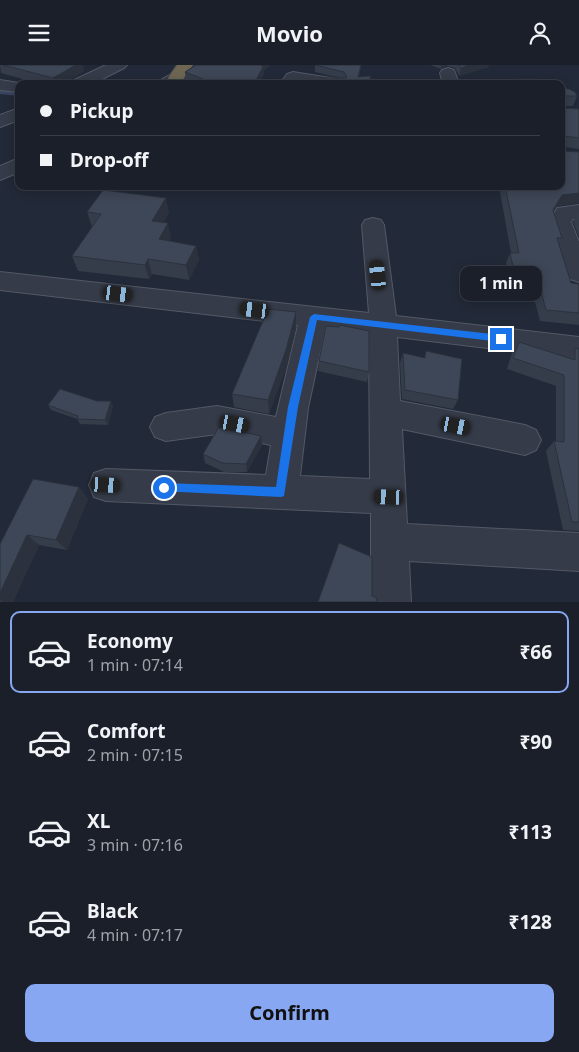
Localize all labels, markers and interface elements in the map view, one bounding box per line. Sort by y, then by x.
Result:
text: Movio [256,18,323,48]
icon: menu [25,19,53,47]
icon: person [526,19,554,47]
text: Pickup [70,98,133,124]
text: Drop-off [70,147,149,173]
car [368,259,387,291]
callout: 1 min [460,267,542,301]
text: 1 min [479,272,523,294]
car [102,285,133,303]
car [239,301,270,319]
route end [490,328,512,350]
car [218,414,251,434]
car [439,416,472,436]
car [90,477,121,493]
route start [153,477,175,499]
car [373,489,404,505]
text: Economy [87,628,173,654]
icon: car [27,630,72,675]
text: ₹66 [519,639,552,665]
text: 1 min · 07:14 [87,654,183,676]
text: Comfort [87,718,166,744]
icon: car [27,720,72,765]
text: ₹90 [519,729,552,755]
text: 2 min · 07:15 [87,744,183,766]
text: XL [87,808,110,834]
icon: car [27,810,72,855]
text: ₹113 [509,819,552,845]
text: 3 min · 07:16 [87,834,183,856]
text: Black [87,898,138,924]
icon: car [27,900,72,945]
text: ₹128 [509,909,552,935]
text: 4 min · 07:17 [87,924,183,946]
button: Confirm [25,984,554,1042]

